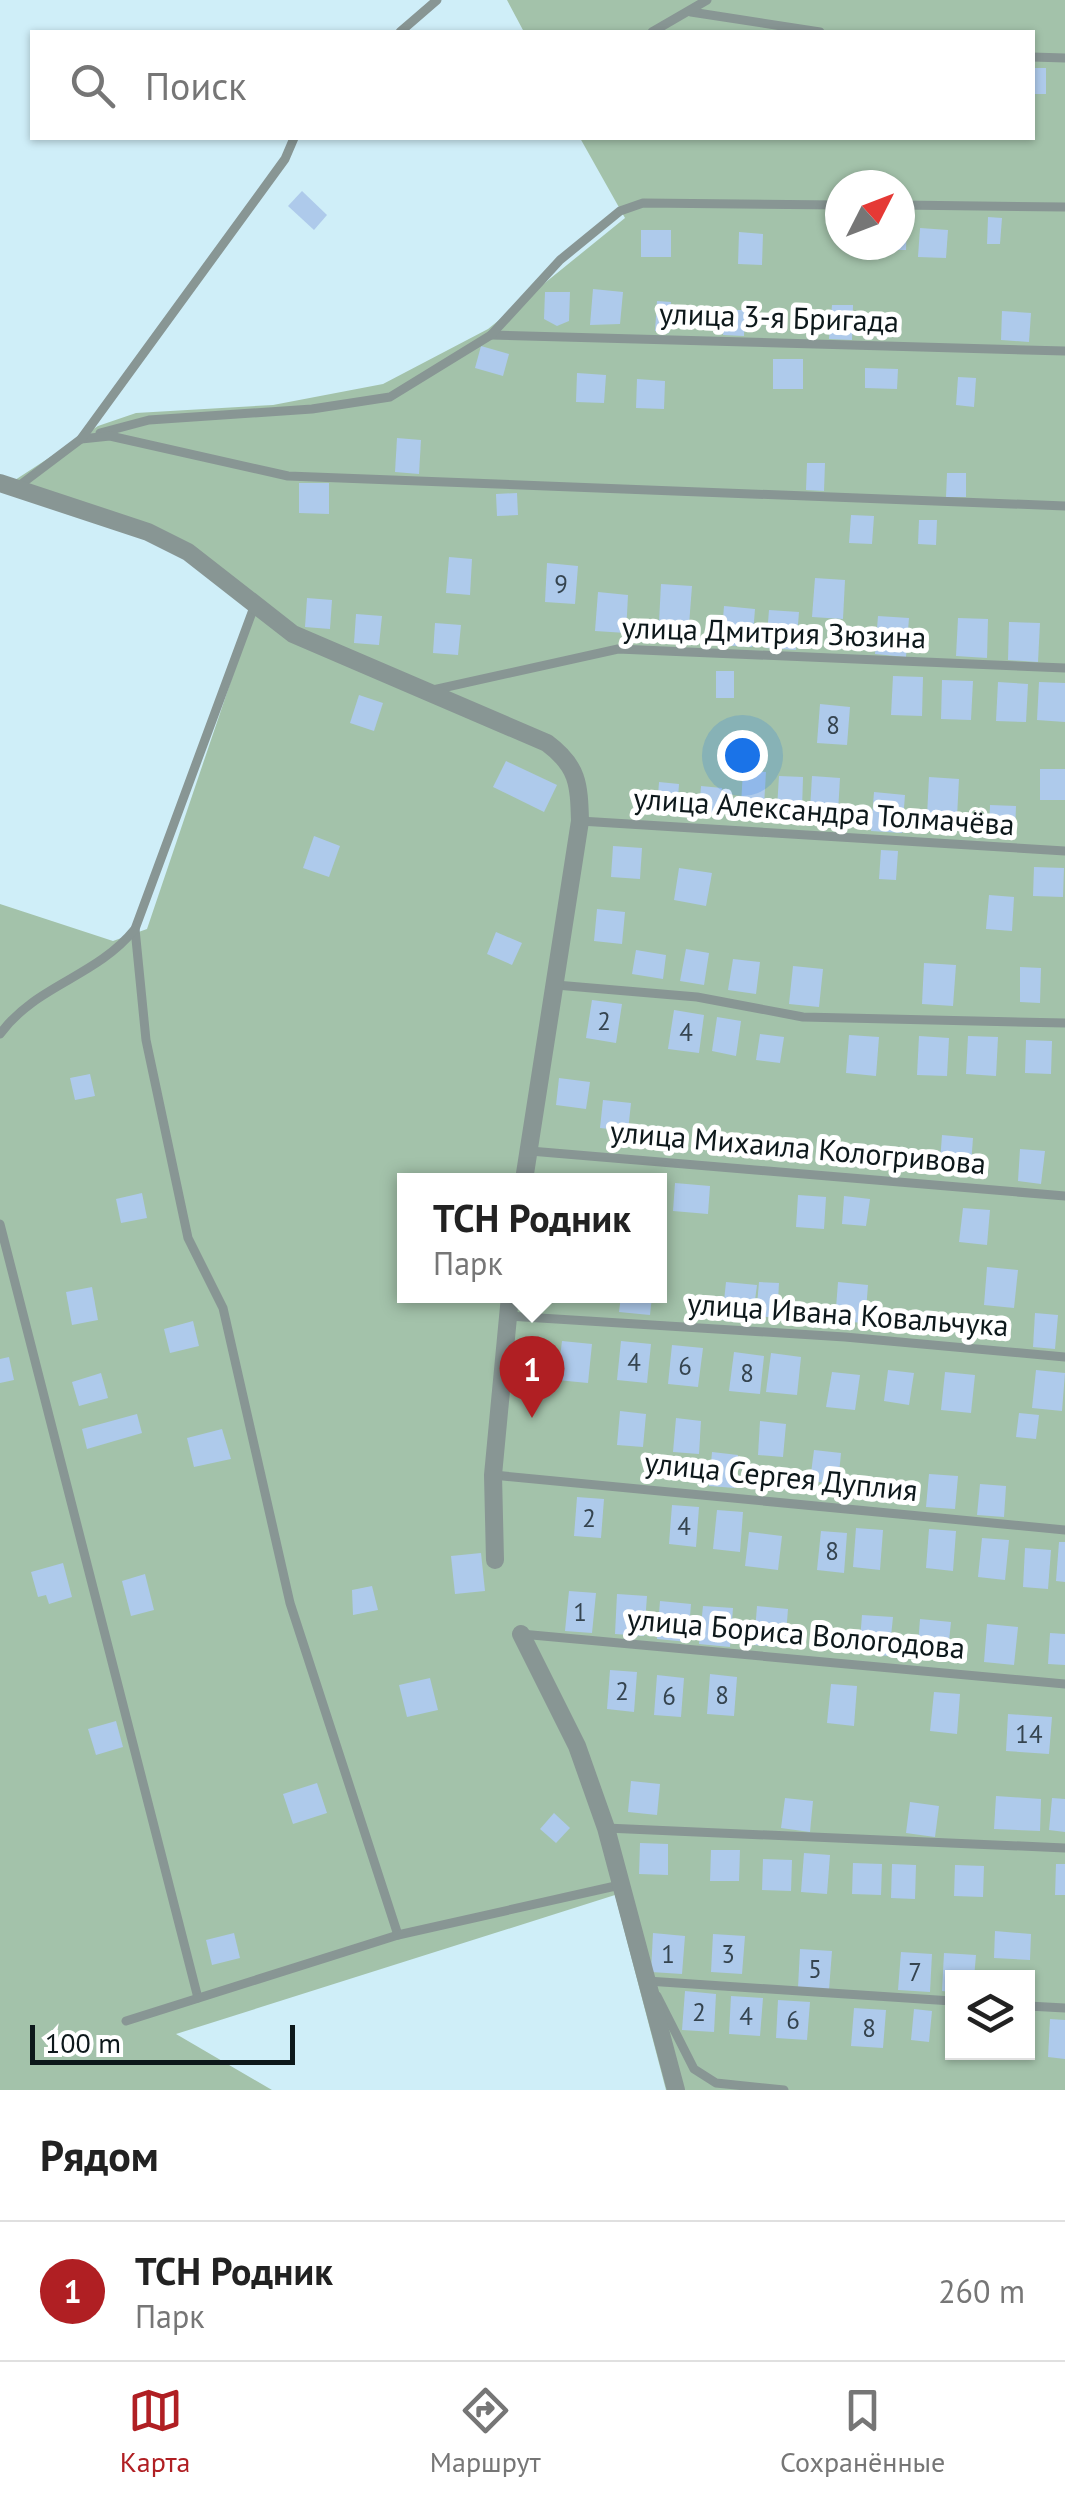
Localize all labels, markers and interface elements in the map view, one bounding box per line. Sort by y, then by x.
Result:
search box [30,30,1035,140]
icon: search [65,58,120,113]
text: Поиск [145,61,246,110]
north arrow [825,170,915,260]
street label: улица 3-я Бригада [658,293,900,340]
house number: 9 [554,568,568,600]
street label: улица Дмитрия Зюзина [621,607,927,656]
house number: 8 [826,709,840,741]
your location [717,730,768,781]
street label: улица Александра Толмачёва [632,778,1016,843]
house number: 2 [597,1005,611,1037]
house number: 4 [679,1016,693,1048]
street label: улица Михаила Кологривова [609,1111,988,1182]
popup [397,1173,667,1303]
text: ТСН Родник [433,1193,631,1242]
text: Парк [433,1242,503,1284]
street label: улица Ивана Ковальчука [686,1283,1010,1344]
pin: 1 [500,1336,564,1418]
house number: 4 [627,1346,641,1378]
house number: 6 [678,1350,692,1382]
house number: 8 [740,1357,754,1389]
street label: улица Сергея Дуплия [643,1442,920,1509]
house number: 2 [582,1502,596,1534]
house number: 4 [677,1510,691,1542]
house number: 8 [825,1535,839,1567]
house number: 1 [573,1596,587,1628]
street label: улица Бориса Вологодова [625,1598,967,1667]
house number: 2 [615,1675,629,1707]
house number: 8 [715,1679,729,1711]
house number: 6 [662,1680,676,1712]
house number: 14 [1015,1718,1043,1750]
house number: 1 [661,1938,675,1970]
house number: 3 [721,1938,735,1970]
house number: 5 [808,1953,822,1985]
house number: 7 [908,1956,922,1988]
map controls [945,1970,1035,2060]
button: layers [945,1970,1035,2060]
house number: 2 [692,1996,706,2028]
house number: 4 [739,2000,753,2032]
house number: 6 [786,2004,800,2036]
house number: 8 [862,2012,876,2044]
scale bar [30,2020,295,2064]
text: 100 m [45,2024,121,2061]
text: Рядом [40,2128,159,2183]
text: ТСН Родник [135,2246,333,2295]
text: 1 [63,2270,82,2312]
text: 260 m [938,2270,1025,2312]
text: Парк [135,2295,205,2337]
tab: Карта [120,2383,190,2480]
tab: Маршрут [430,2383,541,2480]
tab: Сохранённые [780,2383,945,2480]

